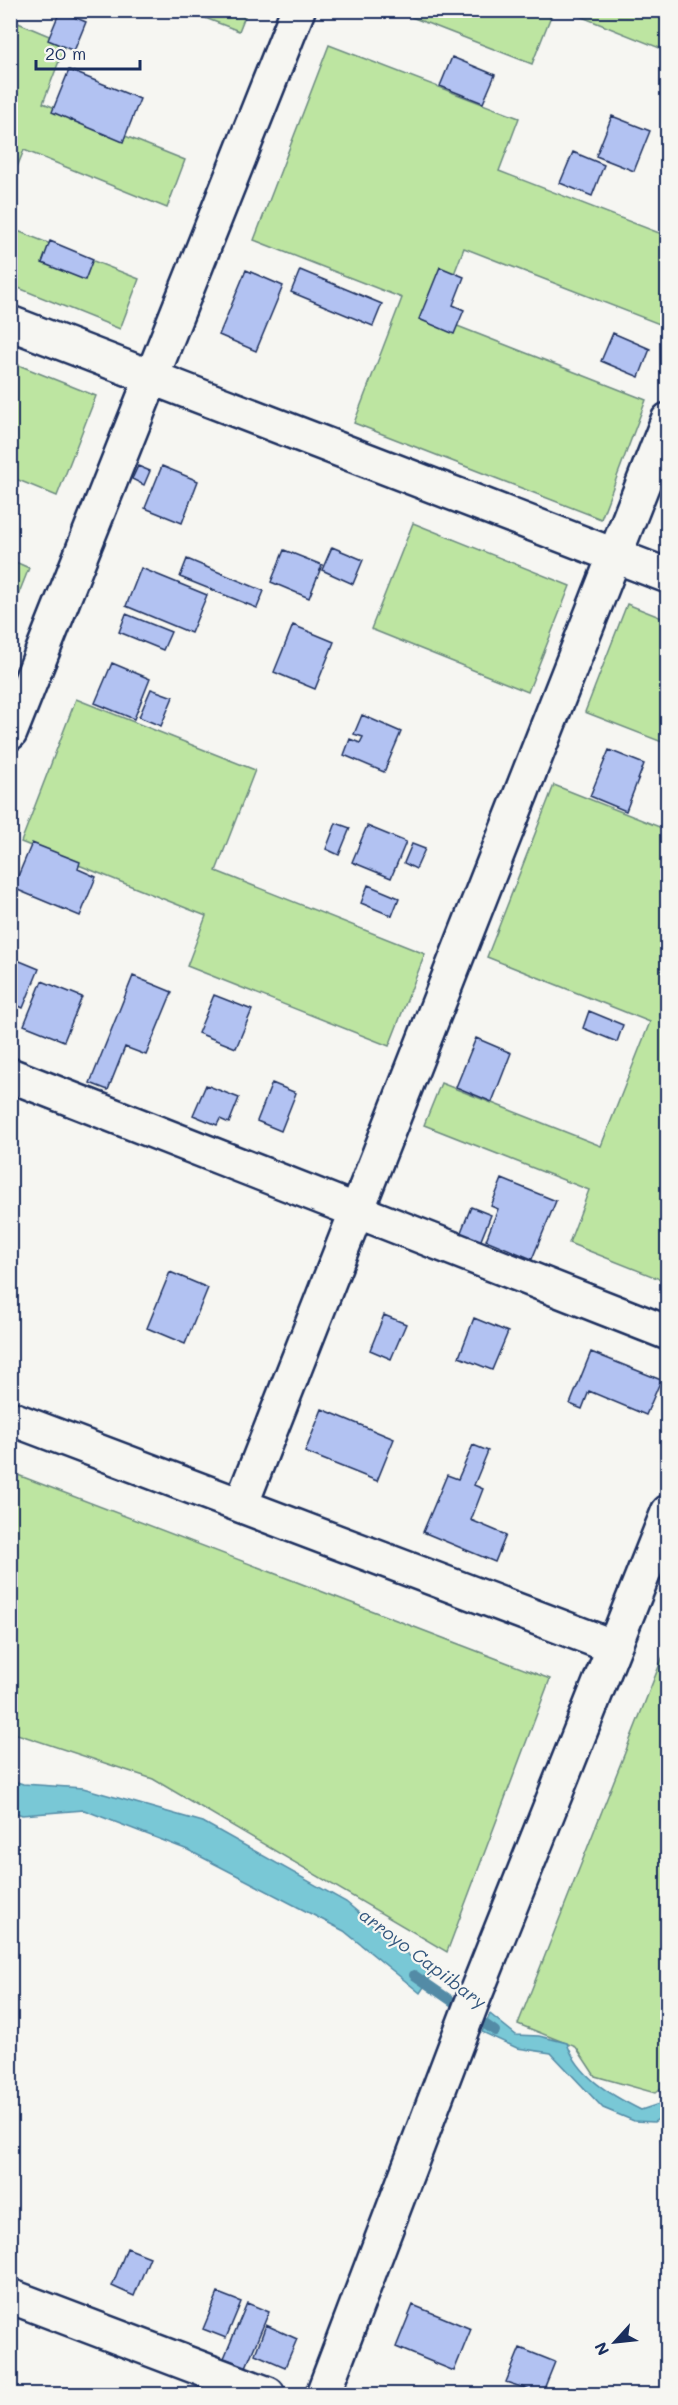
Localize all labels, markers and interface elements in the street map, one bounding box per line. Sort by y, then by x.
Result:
scale bar [36,33,140,71]
text: 20 m [45,41,86,65]
water label: arroyo Capiibary [355,1902,492,2014]
north arrow [585,2312,645,2372]
text: N [589,2339,613,2359]

